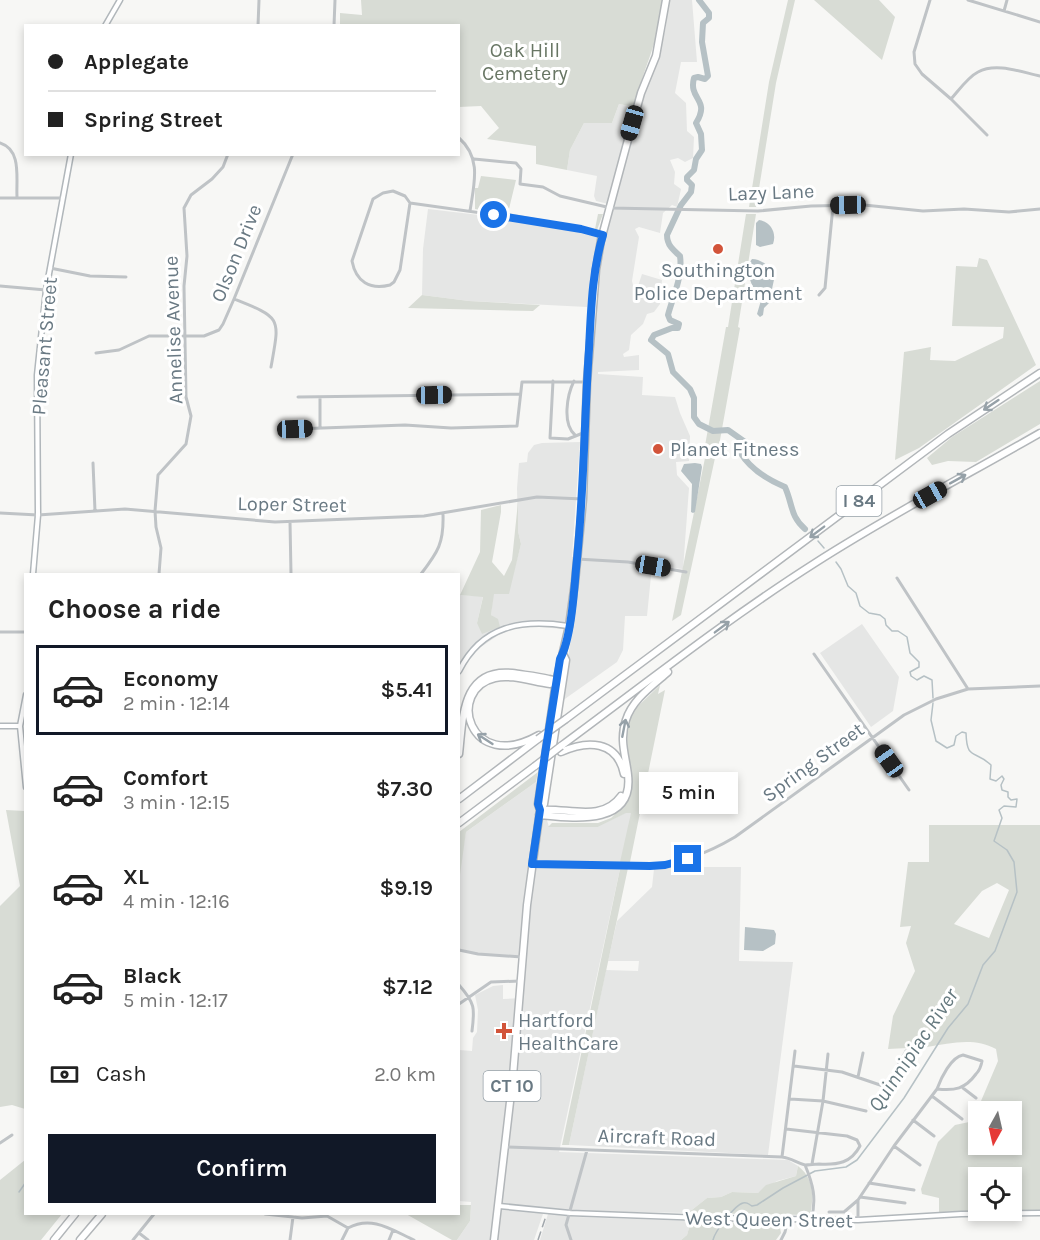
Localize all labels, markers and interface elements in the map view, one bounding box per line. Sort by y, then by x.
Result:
park label: Oak Hill Cemetery [482,39,568,85]
text: Applegate [84,49,189,75]
car [618,103,646,143]
text: Spring Street [84,107,223,133]
street label: Lazy Lane [727,179,815,206]
car [830,196,866,214]
street label: Olson Drive [206,201,267,305]
route start [480,201,507,228]
marker: Southington Police Department [711,242,725,256]
street label: Annelise Avenue [159,255,188,405]
place label: Southington Police Department [634,259,803,305]
street label: Pleasant Street [27,275,62,416]
car [416,386,452,404]
one-way arrow [983,399,1000,411]
car [277,419,313,439]
place label: Planet Fitness [670,438,800,461]
marker: Planet Fitness [651,442,665,456]
one-way arrow [949,473,967,484]
car [910,478,950,512]
road number: I 84 [836,486,882,516]
street label: Loper Street [237,492,347,517]
one-way arrow [809,526,825,539]
car [634,554,672,578]
text: Choose a ride [48,593,221,625]
one-way arrow [714,621,730,633]
icon: car [51,663,105,717]
text: Economy [123,666,218,692]
text: $5.41 [380,677,433,703]
text: 2 min · 12:14 [123,692,230,715]
street label: Spring Street [758,718,869,807]
one-way arrow [619,719,630,738]
one-way arrow [477,733,494,745]
car [871,741,907,781]
icon: car [51,762,105,816]
text: Comfort [123,765,208,791]
callout: 5 min [638,772,738,814]
text: $7.30 [376,776,433,802]
text: 5 min [661,781,716,804]
text: 3 min · 12:15 [123,791,230,814]
route end [674,845,701,872]
icon: car [51,861,105,915]
text: XL [123,864,149,890]
text: $9.19 [380,875,433,901]
text: 4 min · 12:16 [123,890,230,913]
icon: car [51,960,105,1014]
text: Black [123,963,182,989]
text: $7.12 [382,974,433,1000]
water label: Quinnipiac River [863,983,963,1116]
text: 5 min · 12:17 [123,989,228,1012]
place label: Hartford HealthCare [518,1009,619,1055]
marker: Hartford HealthCare [495,1022,513,1040]
icon: cash [48,1058,81,1091]
text: Cash [96,1061,146,1087]
text: 2.0 km [374,1063,436,1086]
road number: CT 10 [484,1071,540,1101]
north arrow [968,1101,1022,1155]
map controls [968,1101,1022,1221]
street label: Aircraft Road [597,1124,717,1151]
button: Confirm [48,1134,436,1203]
button: locate [968,1167,1022,1221]
street label: West Queen Street [685,1207,853,1232]

